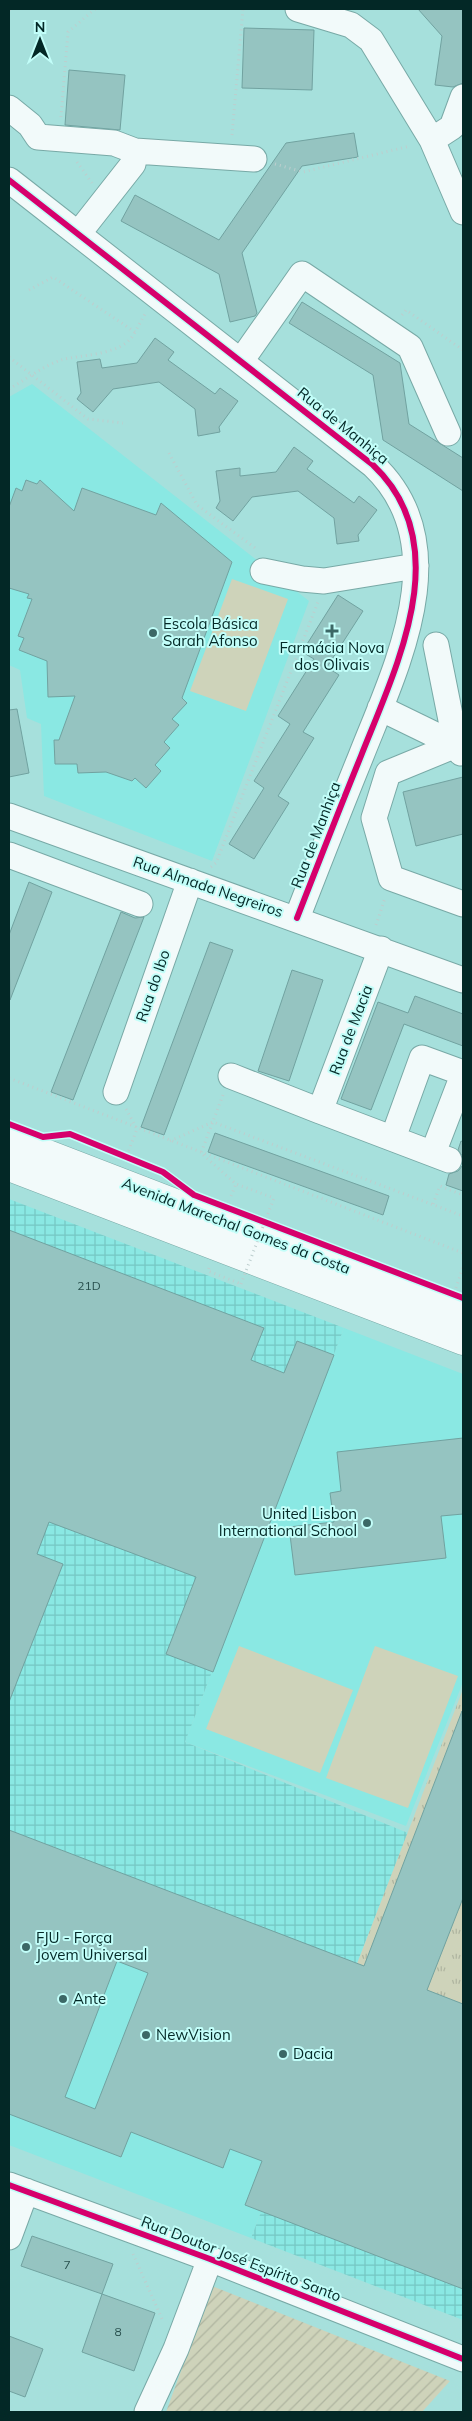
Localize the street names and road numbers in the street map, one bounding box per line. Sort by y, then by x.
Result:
street label: Rua de Manhiça [294,383,393,468]
street label: Rua de Manhiça [287,779,345,891]
street label: Rua Almada Negreiros [131,852,286,921]
street label: Rua do Ibo [131,947,174,1024]
street label: Rua de Macia [325,982,376,1078]
street label: Avenida Marechal Gomes da Costa [119,1173,353,1278]
street label: Rua Doutor José Espírito Santo [138,2212,344,2306]

